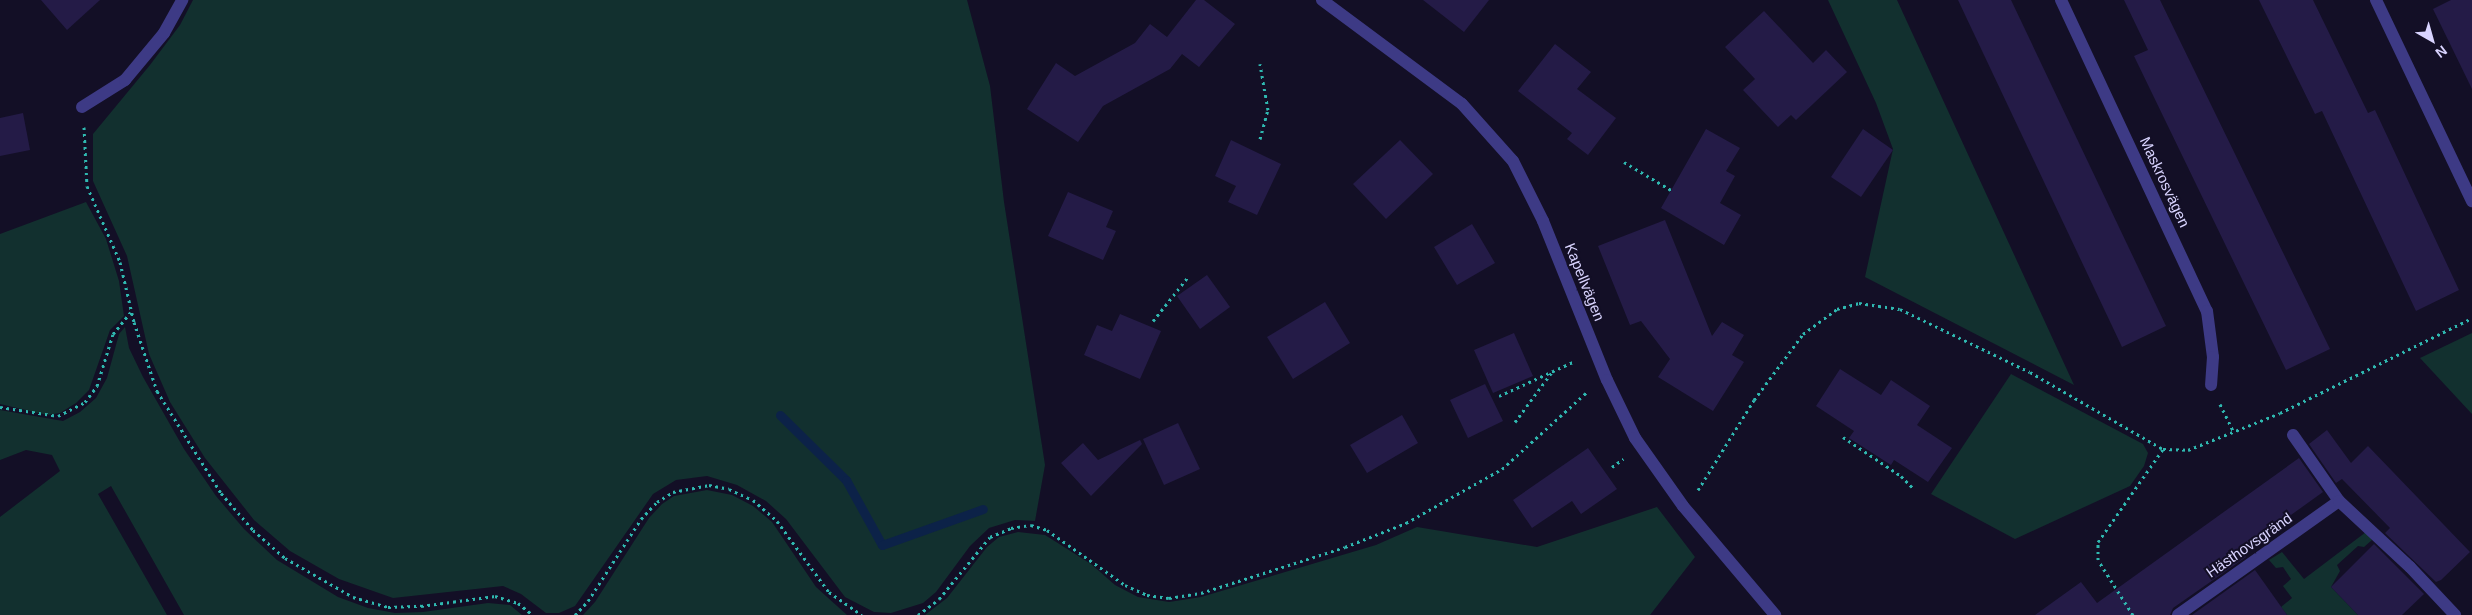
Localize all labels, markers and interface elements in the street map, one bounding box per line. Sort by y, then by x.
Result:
north arrow [2407,15,2457,65]
text: N [2432,42,2450,61]
street label: Maskrosvägen [2136,134,2194,230]
street label: Kapellvägen [1561,240,1609,324]
street label: Hästhovsgränd [2203,509,2295,581]

